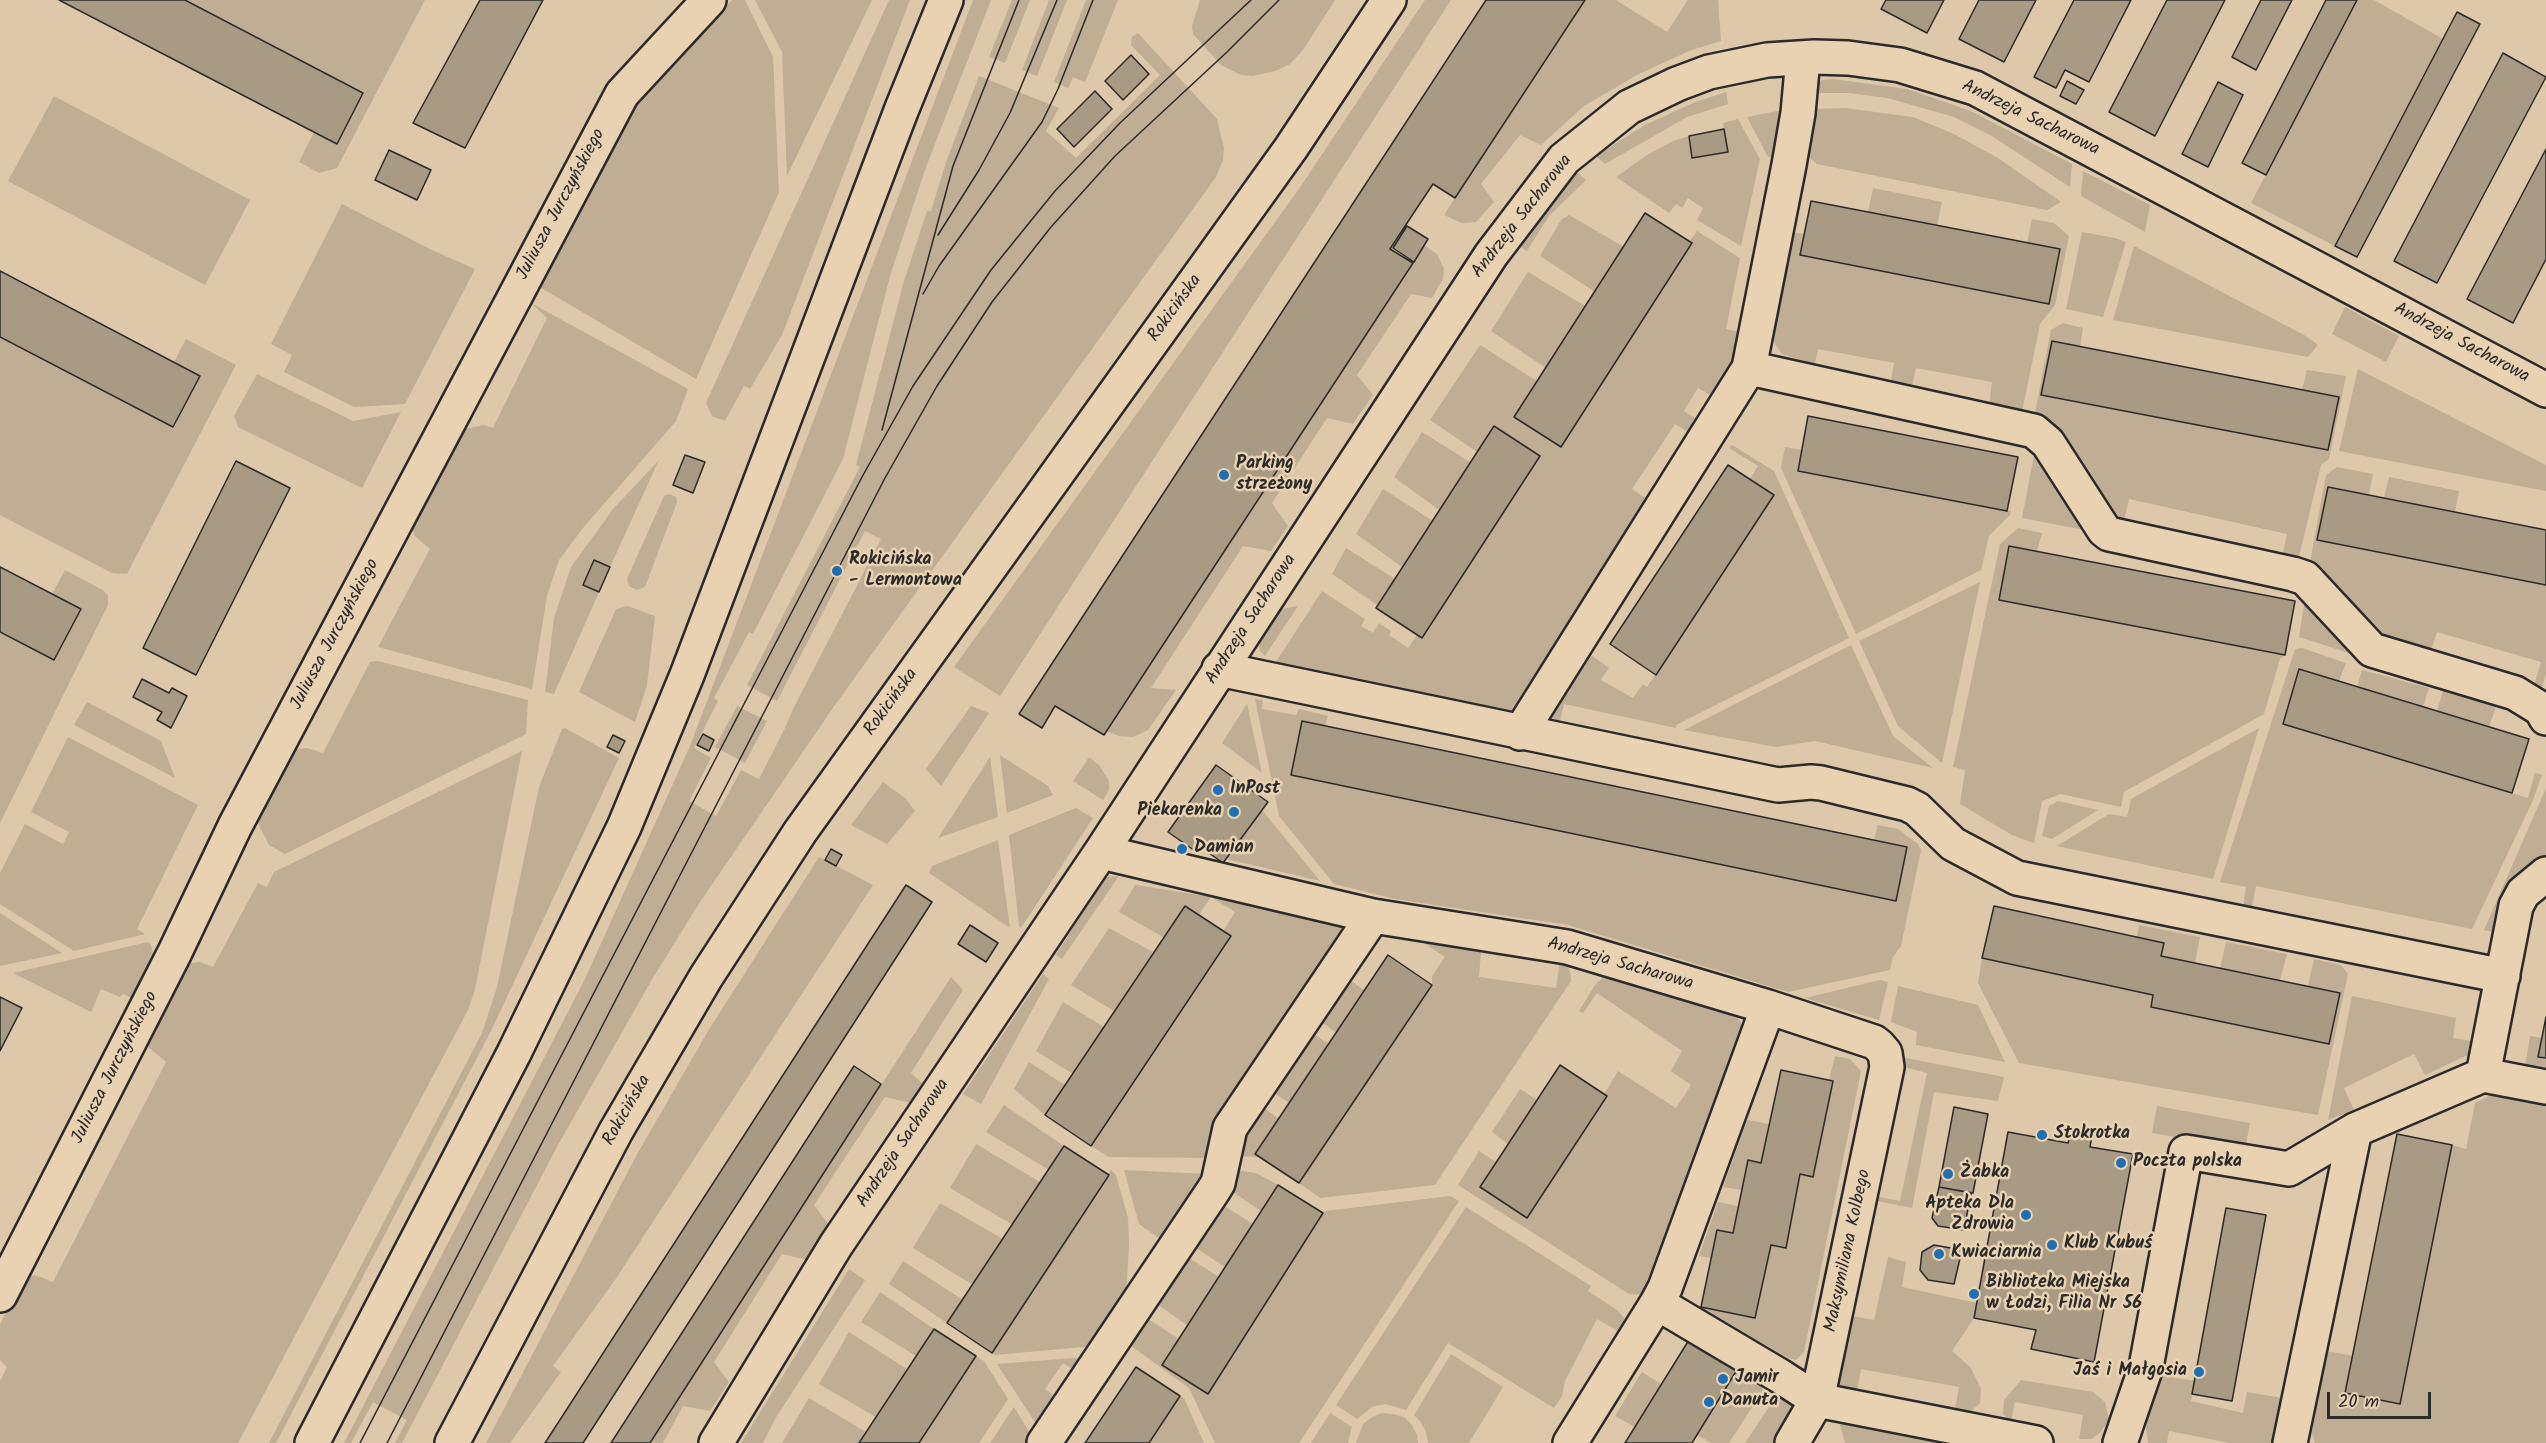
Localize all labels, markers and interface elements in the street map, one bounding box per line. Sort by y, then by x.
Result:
street label: Andrzeja Sacharowa [1958,76,2102,162]
street label: Juliusza Jurczyńskiego [513,126,611,284]
street label: Andrzeja Sacharowa [1468,151,1578,283]
street label: Rokicińska [1144,271,1208,347]
street label: Andrzeja Sacharowa [2389,299,2533,389]
place label: Parking strzeżony [1236,454,1312,496]
marker: Parking strzeżony [1217,468,1231,482]
place label: Rokicińska - Lermontowa [849,550,962,592]
street label: Andrzeja Sacharowa [1202,551,1302,689]
street label: Juliusza Jurczyńskiego [287,556,385,714]
marker: Rokicińska - Lermontowa [830,564,844,578]
street label: Rokicińska [860,665,924,741]
place label: InPost [1230,779,1280,801]
marker: InPost [1211,783,1225,797]
place label: Piekarenka [1137,801,1222,823]
marker: Piekarenka [1227,805,1241,819]
place label: Damian [1194,838,1254,860]
marker: Damian [1175,842,1189,856]
street label: Andrzeja Sacharowa [1545,934,1695,996]
street label: Juliusza Jurczyńskiego [68,988,164,1148]
street label: Rokicińska [599,1072,657,1150]
street label: Andrzeja Sacharowa [853,1076,955,1212]
place label: Stokrotka [2054,1124,2130,1146]
marker: Stokrotka [2035,1128,2049,1142]
place label: Poczta polska [2133,1152,2242,1174]
marker: Poczta polska [2114,1156,2128,1170]
place label: Żabka [1960,1163,2009,1185]
marker: Żabka [1941,1167,1955,1181]
street label: Maksymiliana Kolbego [1821,1168,1877,1334]
place label: Apteka Dla Zdrowia [1925,1194,2014,1236]
marker: Apteka Dla Zdrowia [2019,1208,2033,1222]
place label: Klub Kubuś [2064,1234,2152,1256]
marker: Klub Kubuś [2045,1238,2059,1252]
place label: Kwiaciarnia [1951,1243,2041,1265]
marker: Kwiaciarnia [1932,1247,1946,1261]
place label: Biblioteka Miejska w Łodzi, Filia Nr 56 [1986,1273,2142,1316]
marker: Biblioteka Miejska w Łodzi, Filia Nr 56 [1967,1287,1981,1301]
place label: Jaś i Małgosia [2073,1361,2187,1383]
marker: Jaś i Małgosia [2192,1365,2206,1379]
place label: Jamir [1735,1368,1779,1390]
marker: Jamir [1716,1372,1730,1386]
scale bar [2330,1380,2434,1418]
text: 20 m [2338,1388,2379,1417]
place label: Danuta [1721,1391,1778,1413]
marker: Danuta [1702,1395,1716,1409]

